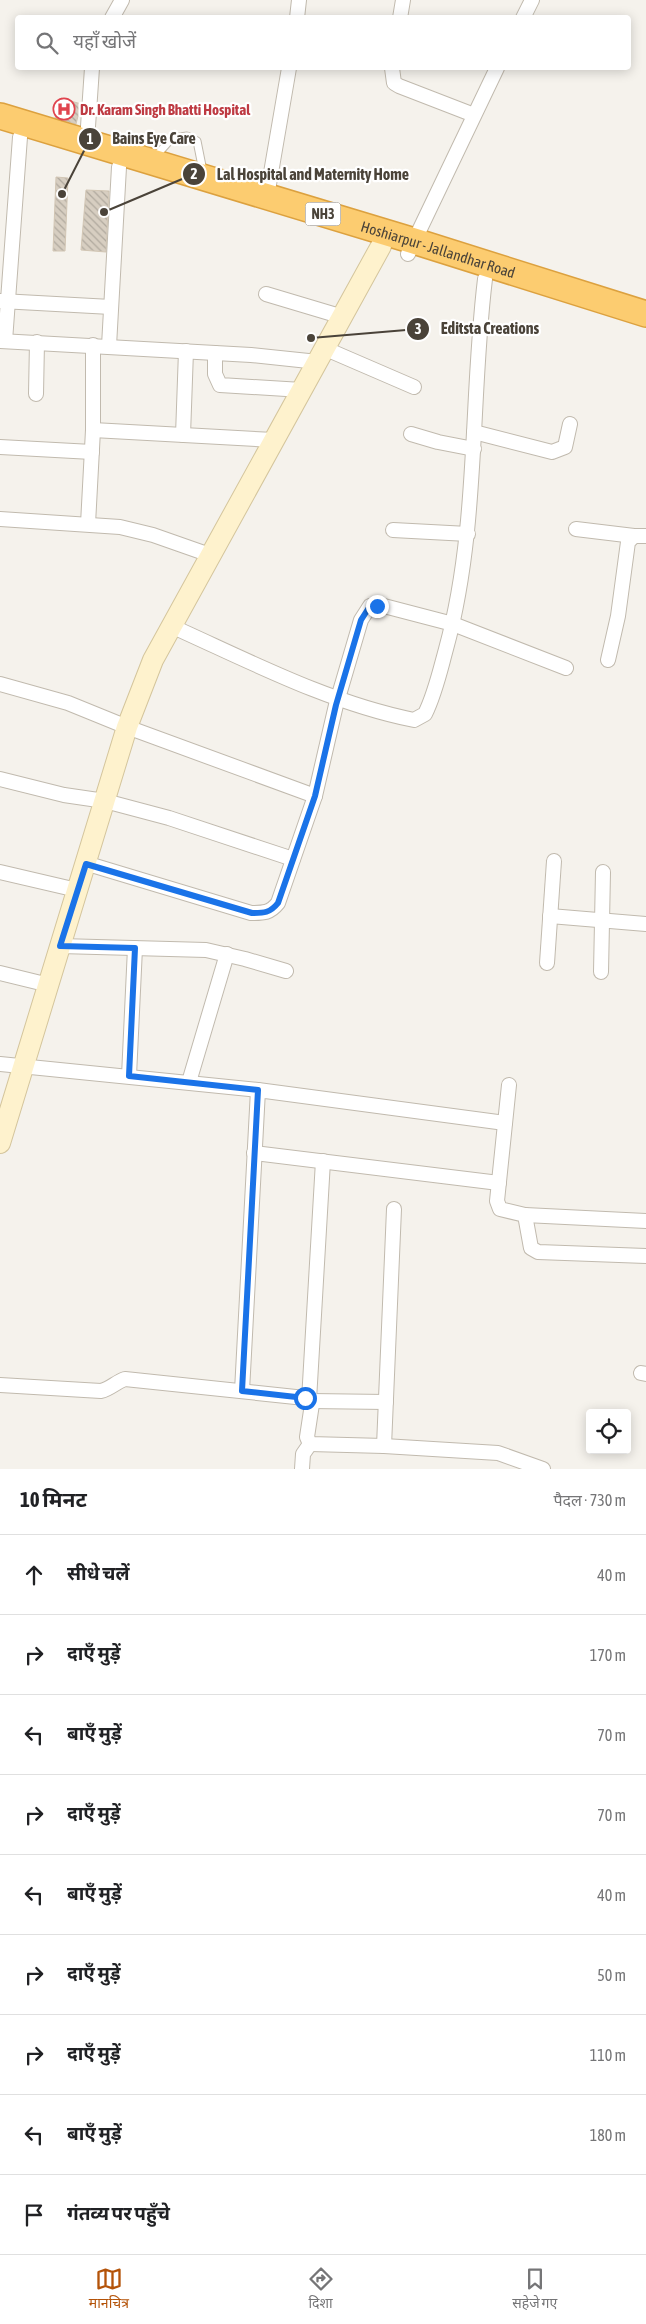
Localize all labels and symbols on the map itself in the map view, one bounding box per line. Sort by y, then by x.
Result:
hospital icon: Dr. Karam Singh Bhatti Hospital [52,97,76,121]
place label: Dr. Karam Singh Bhatti Hospital [80,101,251,118]
callout: Bains Eye Care [77,123,206,154]
text: Bains Eye Care [112,129,196,147]
text: 1 [86,130,94,147]
callout: Lal Hospital and Maternity Home [182,159,419,190]
text: 2 [190,165,198,182]
text: Lal Hospital and Maternity Home [217,165,409,183]
road number: NH3 [306,202,340,225]
street label: Hoshiarpur - Jallandhar Road [359,217,517,281]
callout: Editsta Creations [405,313,549,344]
text: Editsta Creations [441,319,540,337]
text: 3 [414,320,422,337]
route end [366,595,389,618]
route start [294,1387,317,1410]

